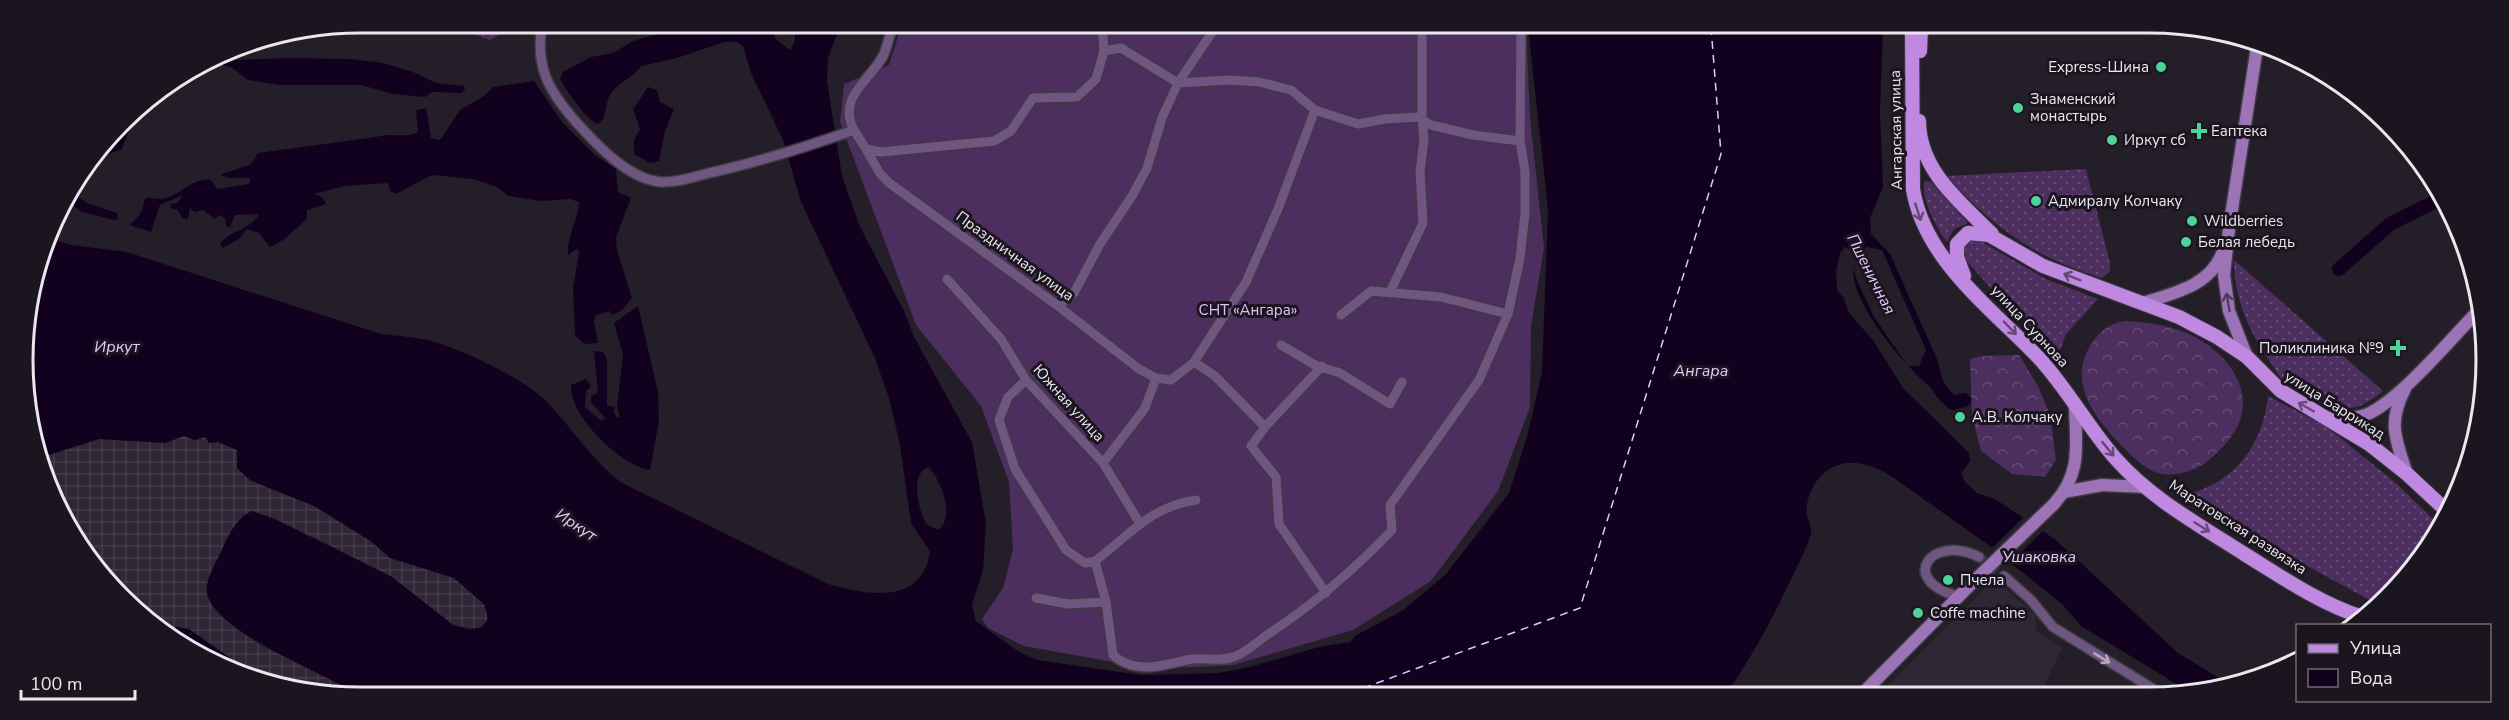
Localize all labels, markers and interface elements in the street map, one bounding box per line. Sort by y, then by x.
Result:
place label: Express-Шина [2048,57,2149,77]
marker: Express-Шина [2154,60,2168,74]
street label: Ангарская улица [1885,70,1907,190]
place label: Знаменский монастырь [2030,89,2116,126]
marker: Знаменский монастырь [2011,101,2025,115]
place label: Еаптека [2211,121,2267,141]
marker: Еаптека [2192,124,2206,138]
place label: Иркут сб [2124,130,2186,150]
marker: Иркут сб [2105,133,2119,147]
place label: Адмиралу Колчаку [2048,191,2182,211]
marker: Адмиралу Колчаку [2029,194,2043,208]
one-way arrow [1913,202,1924,221]
street label: Праздничная улица [952,206,1078,306]
place label: Wildberries [2204,211,2283,231]
marker: Wildberries [2185,214,2199,228]
water label: Пшеничная [1841,230,1901,318]
place label: Белая лебедь [2198,232,2295,252]
marker: Белая лебедь [2179,235,2193,249]
one-way arrow [2064,271,2082,282]
street label: улица Сурнова [1987,280,2073,372]
one-way arrow [2222,293,2233,312]
park label: СНТ «Ангара» [1199,300,1297,320]
one-way arrow [2002,320,2017,335]
water label: Иркут [94,336,141,358]
place label: Поликлиника №9 [2259,338,2384,358]
marker: Поликлиника №9 [2389,339,2407,357]
street label: Южная улица [1029,360,1109,446]
water label: Ангара [1673,360,1728,382]
street label: улица Баррикад [2281,366,2389,444]
one-way arrow [2298,401,2315,413]
place label: А.В. Колчаку [1972,407,2063,427]
marker: А.В. Колчаку [1953,410,1967,424]
one-way arrow [2101,441,2114,457]
street label: Маратовская развязка [2165,475,2311,579]
water label: Иркут [551,503,602,547]
one-way arrow [2193,521,2210,533]
water label: Ушаковка [2002,546,2076,568]
place label: Пчела [1960,570,2004,590]
marker: Пчела [1941,573,1955,587]
place label: Coffe machine [1930,603,2025,623]
marker: Coffe machine [1911,606,1925,620]
legend [2296,624,2491,702]
text: Улица [2349,636,2401,660]
one-way arrow [2093,652,2110,664]
scale bar [21,663,135,701]
text: Вода [2350,666,2393,690]
text: 100 m [30,672,82,696]

